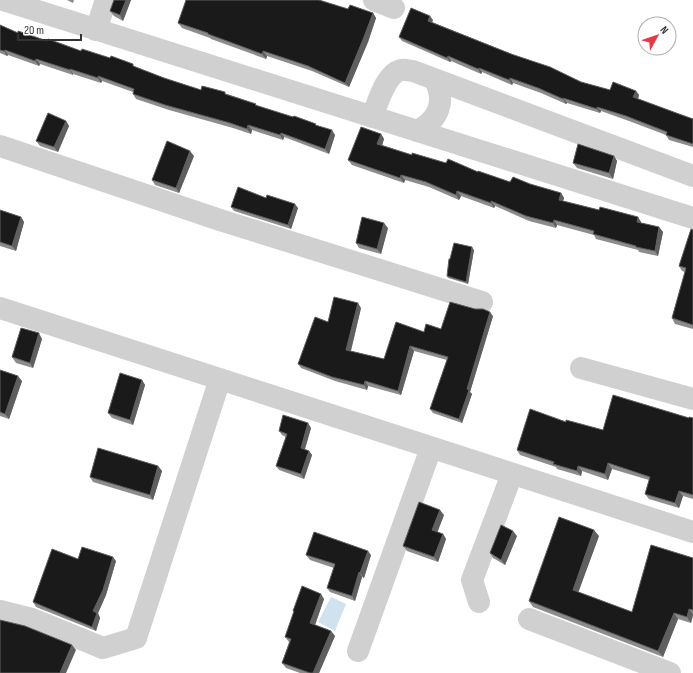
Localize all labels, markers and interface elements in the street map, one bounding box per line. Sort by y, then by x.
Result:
scale bar [18,16,81,42]
north arrow [637,16,677,56]
text: 20 m [24,23,44,38]
text: N [657,23,671,36]

